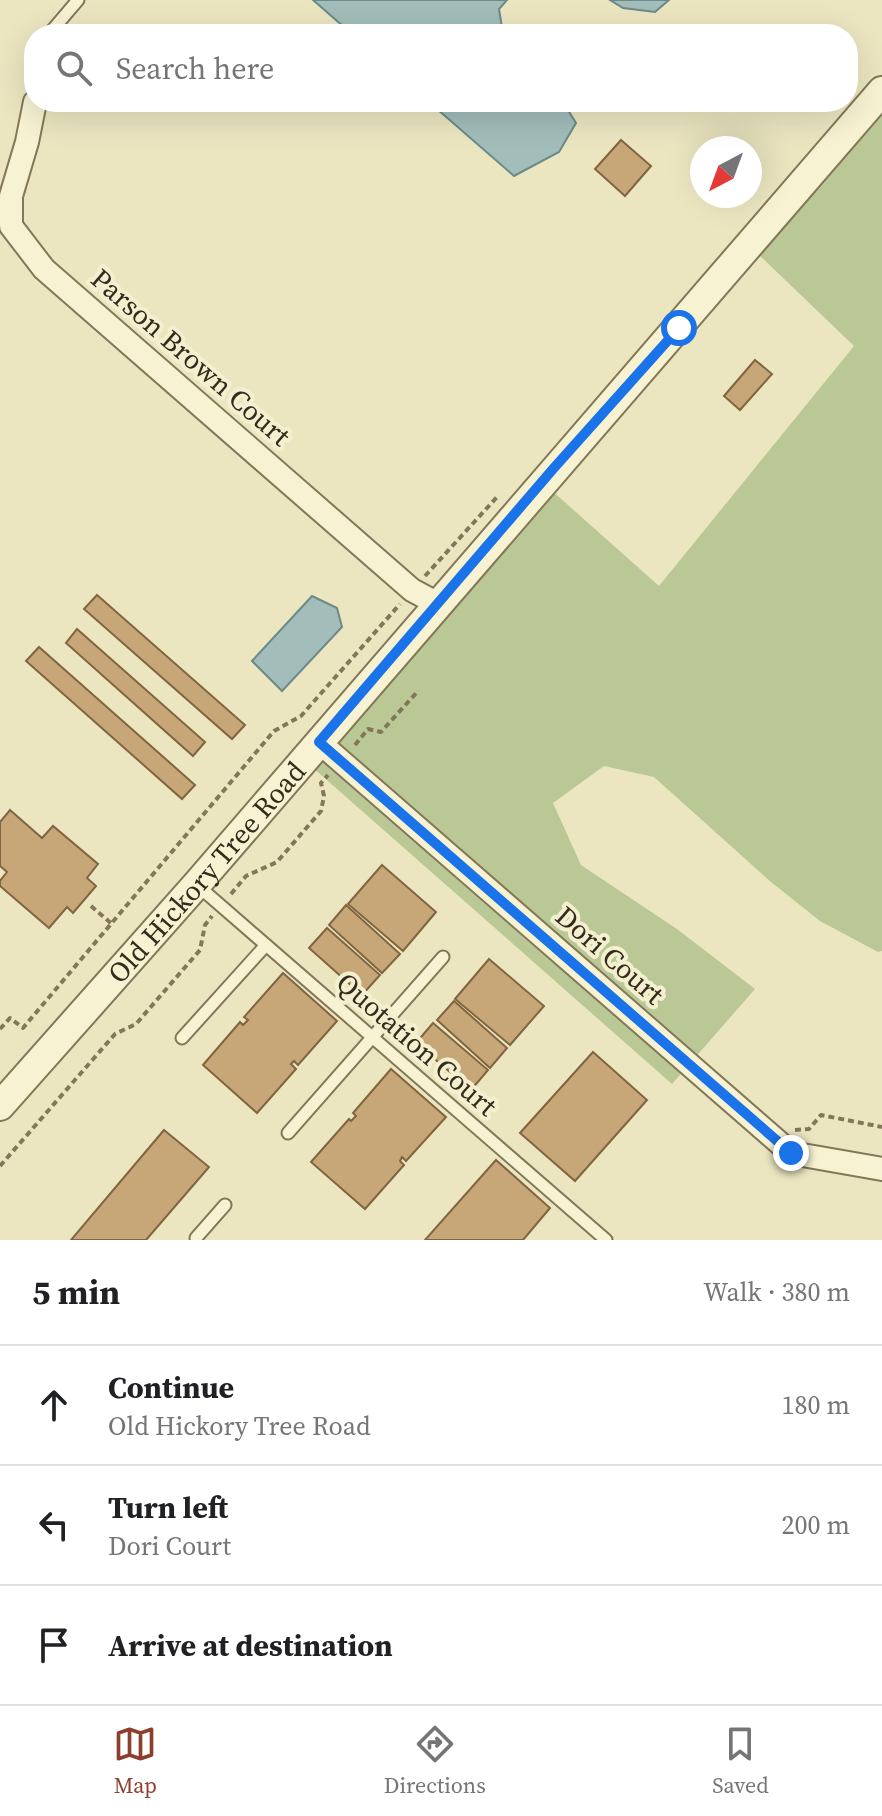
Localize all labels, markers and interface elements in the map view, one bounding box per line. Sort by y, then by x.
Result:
search box [24,24,858,112]
icon: search [52,46,96,90]
text: Search here [116,48,274,89]
north arrow [690,136,762,208]
street label: Parson Brown Court [83,260,300,455]
route start [661,310,697,346]
street label: Old Hickory Tree Road [99,753,314,991]
street label: Dori Court [548,897,673,1013]
street label: Quotation Court [329,964,506,1125]
route end [773,1135,809,1171]
text: 5 min [32,1269,120,1315]
text: Walk · 380 m [703,1274,850,1310]
text: Continue [108,1367,234,1408]
icon: ahead [32,1383,76,1427]
text: 180 m [782,1387,850,1423]
text: Old Hickory Tree Road [108,1408,371,1444]
text: Turn left [108,1487,228,1528]
icon: left [32,1503,76,1547]
text: 200 m [782,1507,850,1543]
text: Dori Court [108,1528,231,1564]
icon: arrive [32,1623,76,1667]
text: Arrive at destination [108,1625,393,1666]
tab: Map [113,1722,157,1800]
tab: Directions [384,1722,486,1800]
tab: Saved [712,1722,769,1800]

